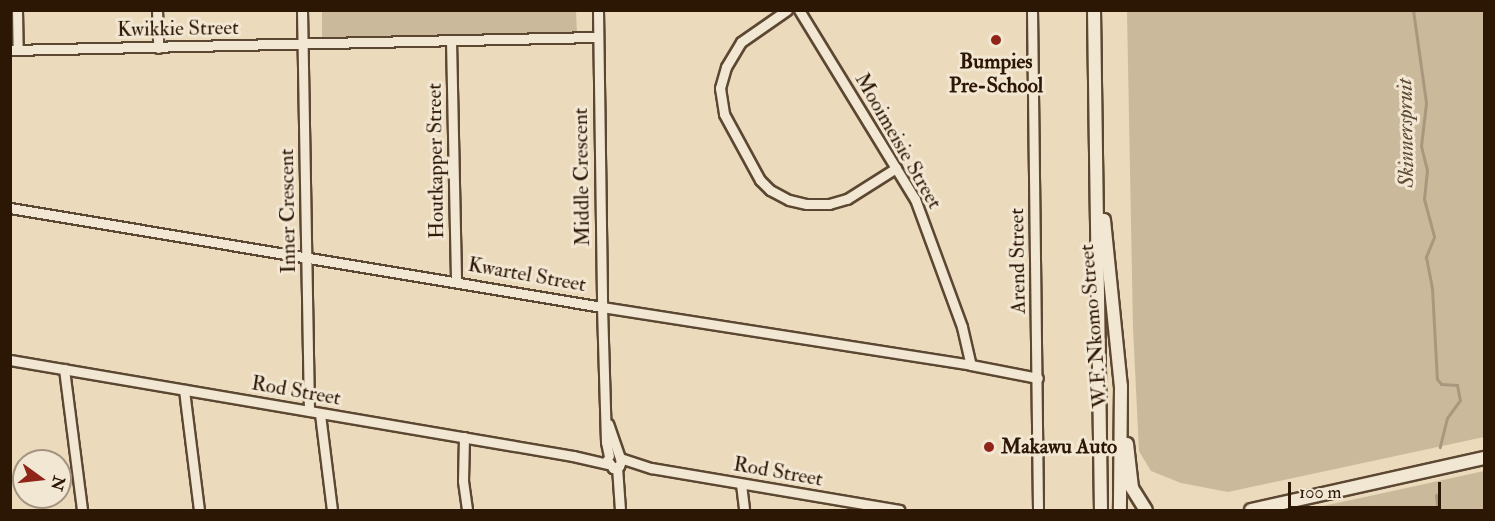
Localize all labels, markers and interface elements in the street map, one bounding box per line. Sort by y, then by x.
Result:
street label: Kwikkie Street [117,15,239,43]
marker: Bumpies Pre-School [989,33,1003,47]
place label: Bumpies Pre-School [949,49,1043,99]
street label: Mooimeisie Street [849,69,947,213]
water label: Skinnerspruit [1392,78,1420,188]
street label: Houtkapper Street [422,83,450,239]
street label: Middle Crescent [568,107,596,247]
street label: Inner Crescent [274,148,302,274]
street label: Arend Street [1004,208,1032,314]
street label: W.F. Nkomo Street [1074,243,1114,409]
street label: Kwartel Street [466,252,588,298]
street label: Rod Street [249,371,343,411]
place label: Makawu Auto [1001,434,1117,460]
marker: Makawu Auto [982,440,996,454]
north arrow [12,449,72,509]
street label: Rod Street [731,452,825,492]
scale bar [1291,470,1444,508]
text: N [46,474,69,493]
text: 100 m [1299,481,1342,504]

